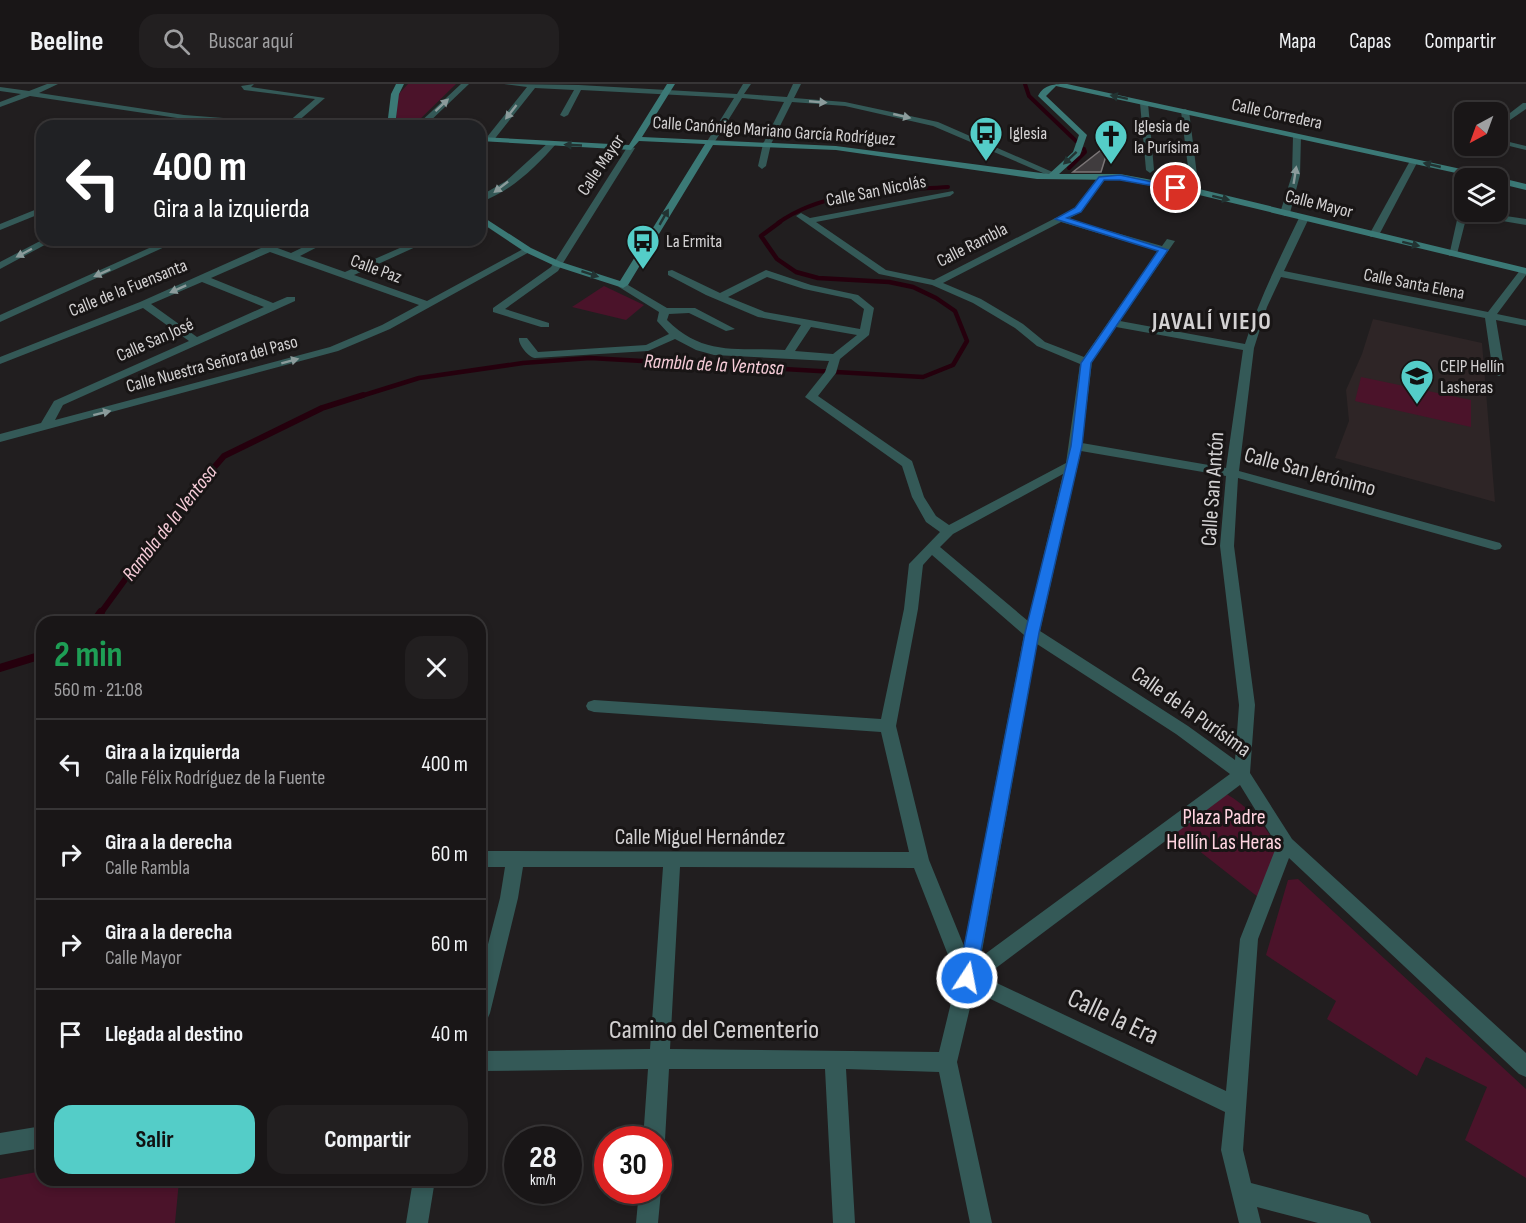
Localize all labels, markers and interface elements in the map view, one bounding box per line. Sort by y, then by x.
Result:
search box [139,14,559,68]
text: Beeline [30,25,103,58]
icon: search [160,25,193,58]
text: Buscar aquí [208,28,293,55]
text: Mapa [1279,29,1316,54]
text: Capas [1349,29,1391,54]
text: Compartir [1424,29,1496,54]
one-way arrow [1109,92,1128,101]
street label: Calle Corredera [1230,94,1324,134]
one-way arrow [809,97,828,107]
one-way arrow [435,98,450,112]
north arrow [1454,102,1508,156]
map controls [1454,102,1508,222]
one-way arrow [506,105,518,120]
street label: Calle Canónigo Mariano García Rodríguez [652,112,897,150]
one-way arrow [893,112,911,122]
bus stop icon: Iglesia [968,115,1004,162]
place label: Iglesia de la Purísima [1134,116,1199,158]
church icon: Iglesia de la Purísima [1093,118,1129,165]
place label: Iglesia [1009,123,1047,144]
street label: Calle Mayor [573,130,629,200]
one-way arrow [563,140,582,150]
text: 400 m [153,142,247,193]
icon: left [54,144,132,222]
one-way arrow [1063,151,1078,165]
one-way arrow [1423,160,1442,170]
pin [1150,162,1201,213]
one-way arrow [1290,165,1299,184]
button: layers [1454,168,1508,222]
street label: Calle San Nicolás [824,171,928,211]
icon: arrive [1159,171,1192,204]
one-way arrow [493,181,509,194]
street label: Calle Mayor [1283,185,1355,223]
text: Gira a la izquierda [153,193,310,225]
one-way arrow [1212,193,1231,203]
one-way arrow [659,208,669,225]
street label: Calle Rambla [933,218,1011,272]
bus stop icon: La Ermita [625,223,661,270]
place label: La Ermita [666,231,722,252]
one-way arrow [1402,239,1420,249]
one-way arrow [16,248,33,258]
street label: Calle Paz [348,250,405,288]
street label: Calle de la Fuensanta [66,255,190,321]
street label: Calle Santa Elena [1362,264,1466,304]
one-way arrow [94,268,111,277]
one-way arrow [581,270,599,279]
one-way arrow [170,284,187,293]
district label: JAVALÍ VIEJO [1151,307,1272,336]
street label: Calle San José [113,314,197,366]
street label: Calle Nuestra Señora del Paso [124,331,300,397]
water label: Rambla de la Ventosa [643,349,785,381]
one-way arrow [281,356,299,365]
place label: CEIP Hellín Lasheras [1440,356,1504,398]
school or university icon: CEIP Hellín Lasheras [1399,358,1435,405]
one-way arrow [93,408,111,417]
street label: Calle San Antón [1196,431,1230,547]
street label: Calle San Jerónimo [1241,441,1379,503]
water label: Rambla de la Ventosa [117,460,223,586]
text: 2 min [54,634,123,677]
button: close [405,636,468,699]
street label: Calle de la Purísima [1126,661,1256,763]
text: 560 m · 21:08 [54,678,143,702]
text: Gira a la izquierda [105,739,240,766]
icon: left [54,748,87,781]
text: 400 m [422,751,468,778]
text: Calle Félix Rodríguez de la Fuente [105,766,325,790]
park label: Plaza Padre Hellín Las Heras [1166,804,1282,856]
street label: Calle Miguel Hernández [615,824,785,851]
text: Gira a la derecha [105,829,232,856]
icon: right [54,838,87,871]
text: 60 m [431,841,468,868]
text: Calle Rambla [105,856,190,880]
text: Gira a la derecha [105,919,232,946]
icon: right [54,928,87,961]
text: 60 m [431,931,468,958]
text: Calle Mayor [105,946,182,970]
position arrow [935,946,999,1010]
street label: Calle la Era [1062,982,1164,1052]
street label: Camino del Cementerio [609,1014,819,1046]
icon: arrive [54,1018,87,1051]
text: Llegada al destino [105,1021,243,1048]
text: 40 m [431,1021,468,1048]
button: Salir [54,1105,255,1174]
button: Compartir [267,1105,468,1174]
speed limit sign: 30 [594,1126,672,1204]
text: 28 [529,1140,557,1176]
text: km/h [530,1171,556,1190]

